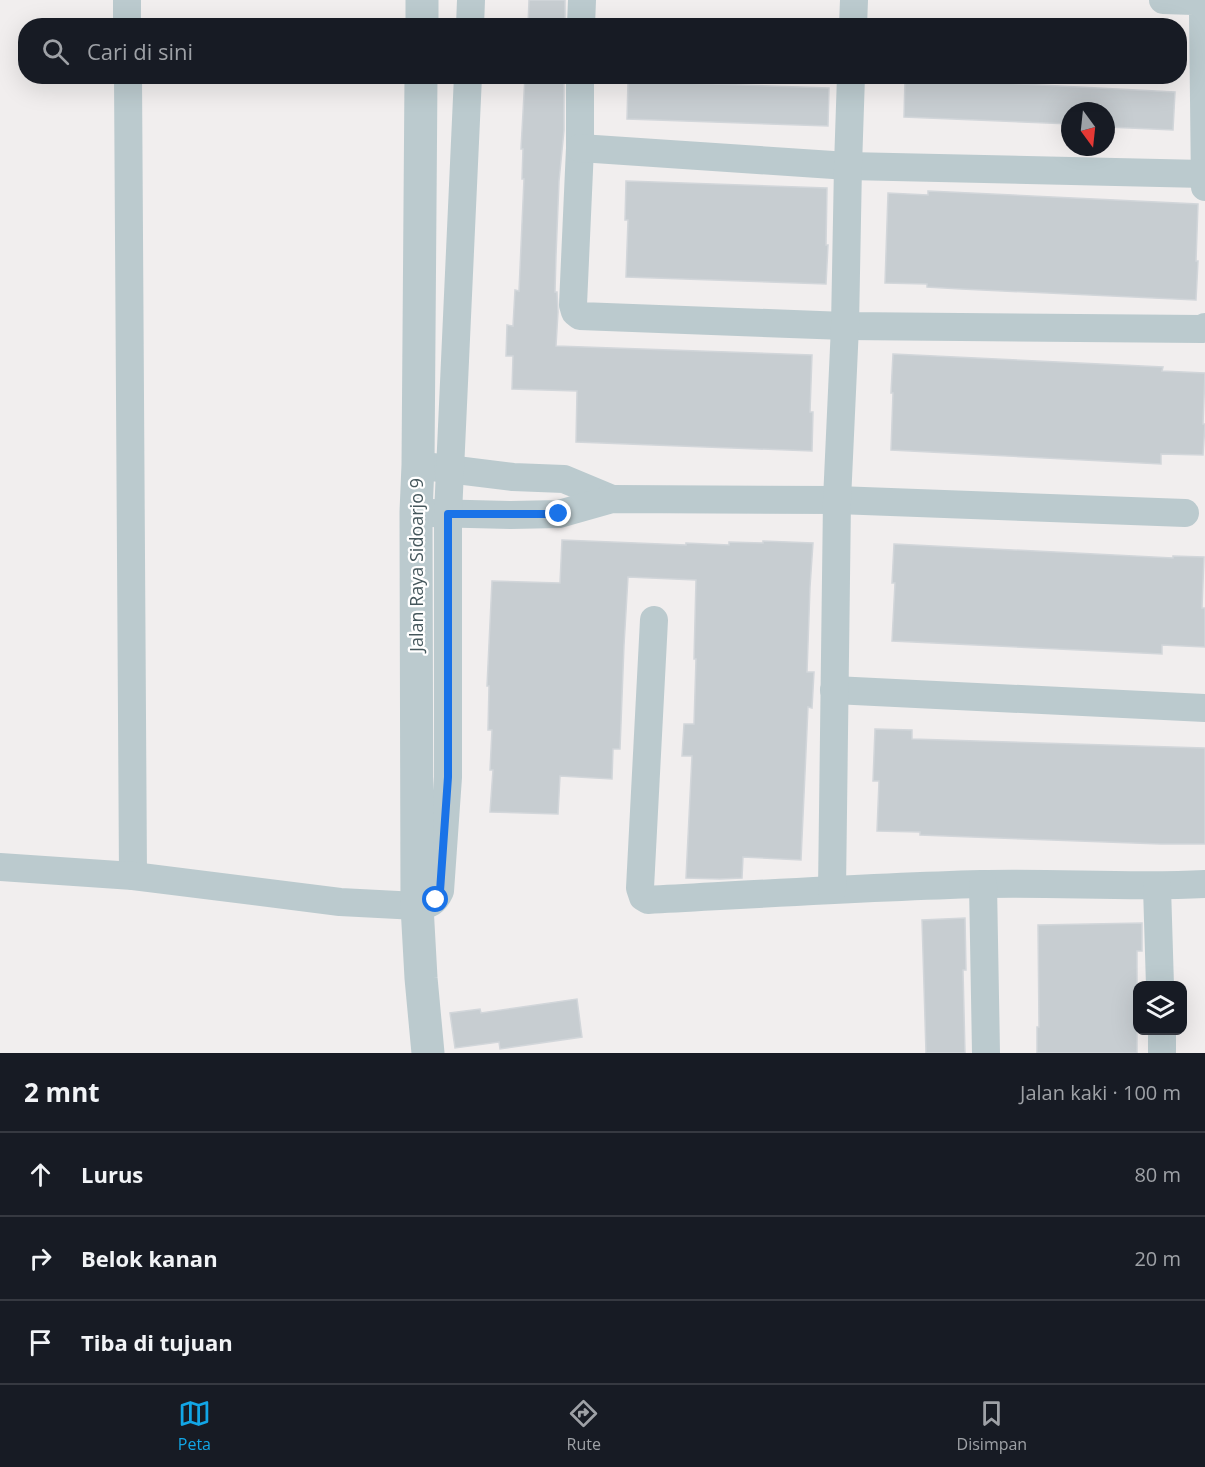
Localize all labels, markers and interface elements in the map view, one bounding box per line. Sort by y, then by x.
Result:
search box [18,18,1187,84]
icon: search [39,35,72,68]
text: Cari di sini [87,36,193,66]
north arrow [1061,102,1115,156]
street label: Jalan Raya Sidoarjo 9 [404,478,428,654]
route end [545,500,571,526]
route start [422,886,448,912]
map controls [1133,981,1187,1035]
button: layers [1133,981,1187,1035]
text: 2 mnt [24,1074,100,1110]
text: Jalan kaki · 100 m [1020,1079,1181,1106]
icon: ahead [24,1158,57,1191]
text: Lurus [81,1159,143,1189]
text: 80 m [1134,1161,1181,1188]
icon: right [24,1242,57,1275]
text: Belok kanan [81,1243,218,1273]
text: 20 m [1134,1245,1181,1272]
icon: arrive [24,1326,57,1359]
text: Tiba di tujuan [81,1327,233,1357]
tab: Peta [178,1397,211,1455]
tab: Rute [567,1397,601,1455]
tab: Disimpan [957,1397,1027,1455]

